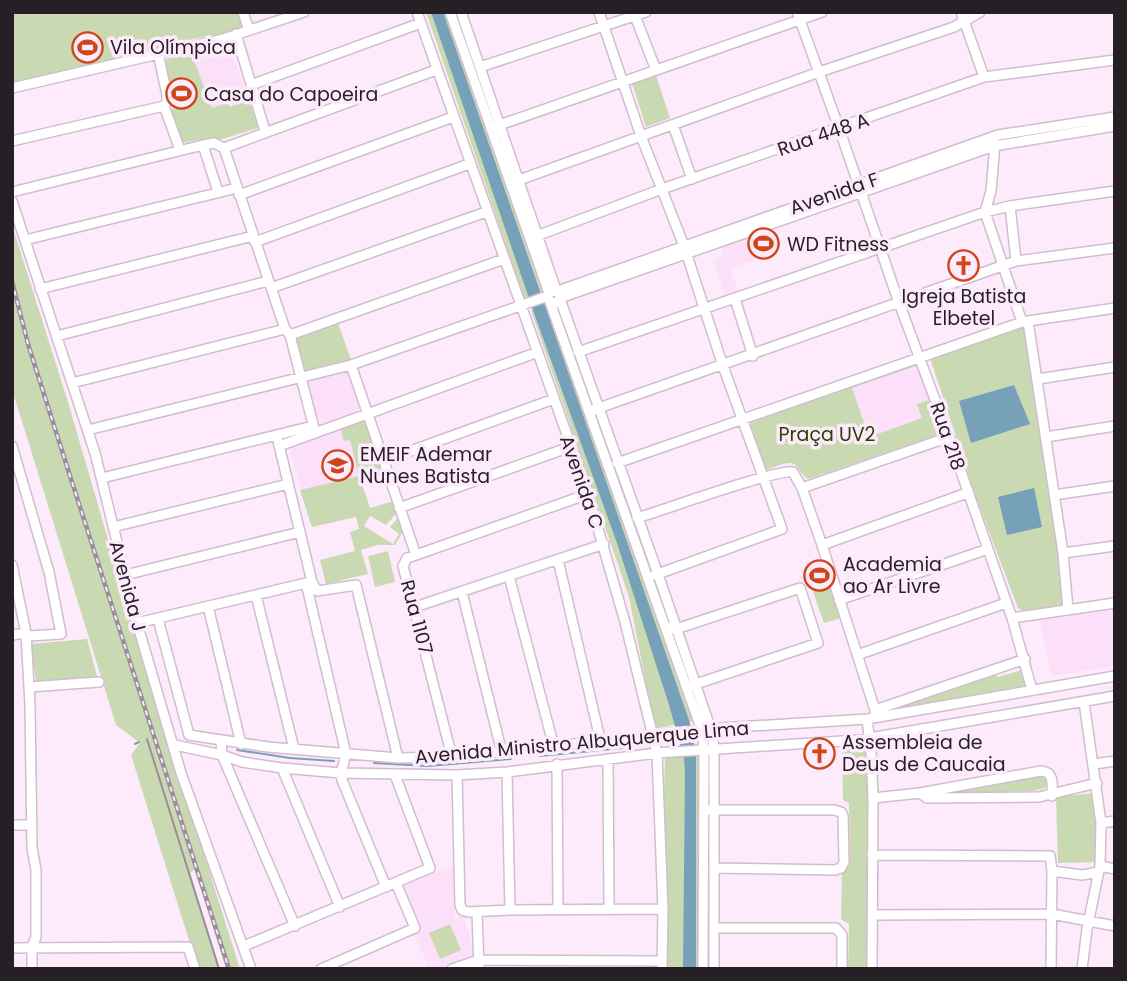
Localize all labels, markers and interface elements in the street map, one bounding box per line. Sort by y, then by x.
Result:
sports icon: Vila Olímpica [70,30,104,64]
place label: Vila Olímpica [110,34,236,61]
sports icon: Casa do Capoeira [164,77,198,111]
place label: Casa do Capoeira [204,81,378,108]
street label: Rua 448 A [774,106,873,163]
street label: Avenida F [786,166,882,221]
sports icon: WD Fitness [747,227,781,261]
place label: WD Fitness [787,231,889,258]
church icon: Igreja Batista Elbetel [947,248,981,282]
place label: Igreja Batista Elbetel [902,283,1026,332]
street label: Rua 218 [923,398,972,474]
park label: Praça UV2 [779,421,876,448]
street label: Avenida C [553,432,610,533]
place label: EMEIF Ademar Nunes Batista [360,441,492,490]
school or university icon: EMEIF Ademar Nunes Batista [320,448,354,482]
street label: Avenida J [102,538,153,635]
place label: Academia ao Ar Livre [843,551,942,600]
sports icon: Academia ao Ar Livre [803,558,837,592]
street label: Rua 1107 [394,577,439,657]
street label: Avenida Ministro Albuquerque Lima [414,714,750,771]
place label: Assembleia de Deus de Caucaia [842,729,1006,778]
church icon: Assembleia de Deus de Caucaia [802,736,836,770]

